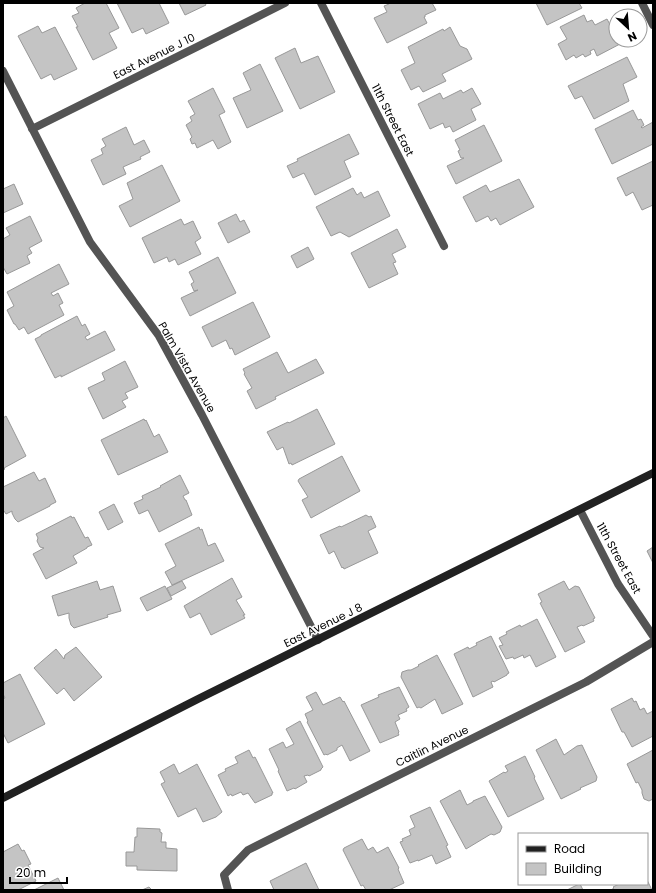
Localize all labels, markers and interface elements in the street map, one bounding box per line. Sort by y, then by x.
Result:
north arrow [608,8,648,48]
text: N [625,28,640,46]
street label: East Avenue J 10 [110,29,198,83]
street label: 11th Street East [368,81,418,159]
street label: Palm Vista Avenue [154,319,220,415]
street label: 11th Street East [593,520,645,596]
street label: East Avenue J 8 [281,599,365,651]
street label: Caitlin Avenue [393,721,471,771]
legend [518,833,648,885]
text: Road [554,840,585,857]
scale bar [10,859,67,885]
text: Building [554,860,602,877]
text: 20 m [16,864,46,881]

